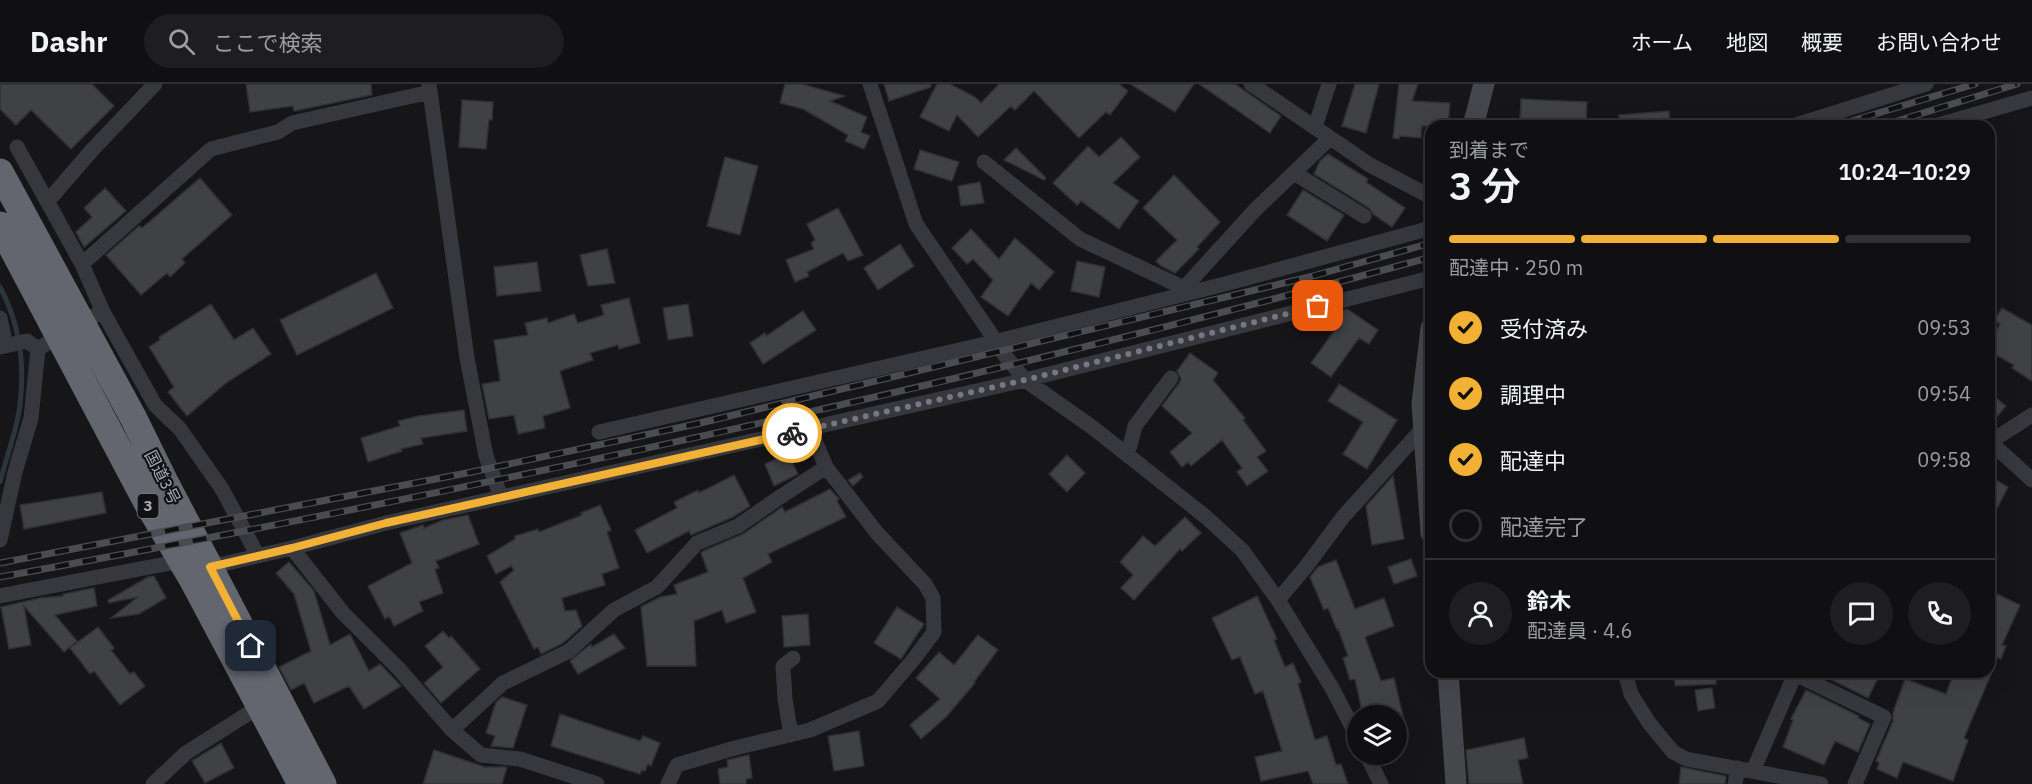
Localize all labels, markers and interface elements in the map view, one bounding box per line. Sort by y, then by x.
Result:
search box [144,14,564,68]
text: Dashr [30,23,108,60]
icon: search [165,25,198,58]
text: ここで検索 [213,28,323,57]
text: ホーム [1631,28,1693,56]
text: 地図 [1726,28,1768,56]
text: 概要 [1801,28,1843,56]
text: お問い合わせ [1876,28,2002,56]
text: 到着まで [1449,136,1529,163]
text: 10:24–10:29 [1838,157,1971,186]
text: 3 分 [1449,160,1521,211]
text: 配達中 · 250 m [1449,254,1583,281]
pin [1292,280,1343,331]
icon: bag [1301,289,1334,322]
icon: check [1449,311,1482,344]
text: 受付済み [1500,314,1588,343]
text: 09:53 [1917,314,1971,341]
icon: check [1449,377,1482,410]
text: 調理中 [1500,380,1566,409]
text: 09:54 [1917,380,1971,407]
courier [762,403,822,463]
icon: bike [776,417,809,450]
icon: check [1449,443,1482,476]
text: 配達中 [1500,446,1566,475]
text: 09:58 [1917,446,1971,473]
street label: 国道3号 [141,447,185,507]
road number: 3 [138,494,158,518]
text: 配達完了 [1500,512,1588,541]
button: person [1449,582,1512,645]
button: chat [1830,582,1893,645]
button: phone [1908,582,1971,645]
text: 鈴木 [1527,586,1571,615]
text: 配達員 · 4.6 [1527,617,1632,644]
pin [225,620,276,671]
icon: home [234,629,267,662]
map controls [1347,705,1407,765]
button: layers [1347,705,1407,765]

